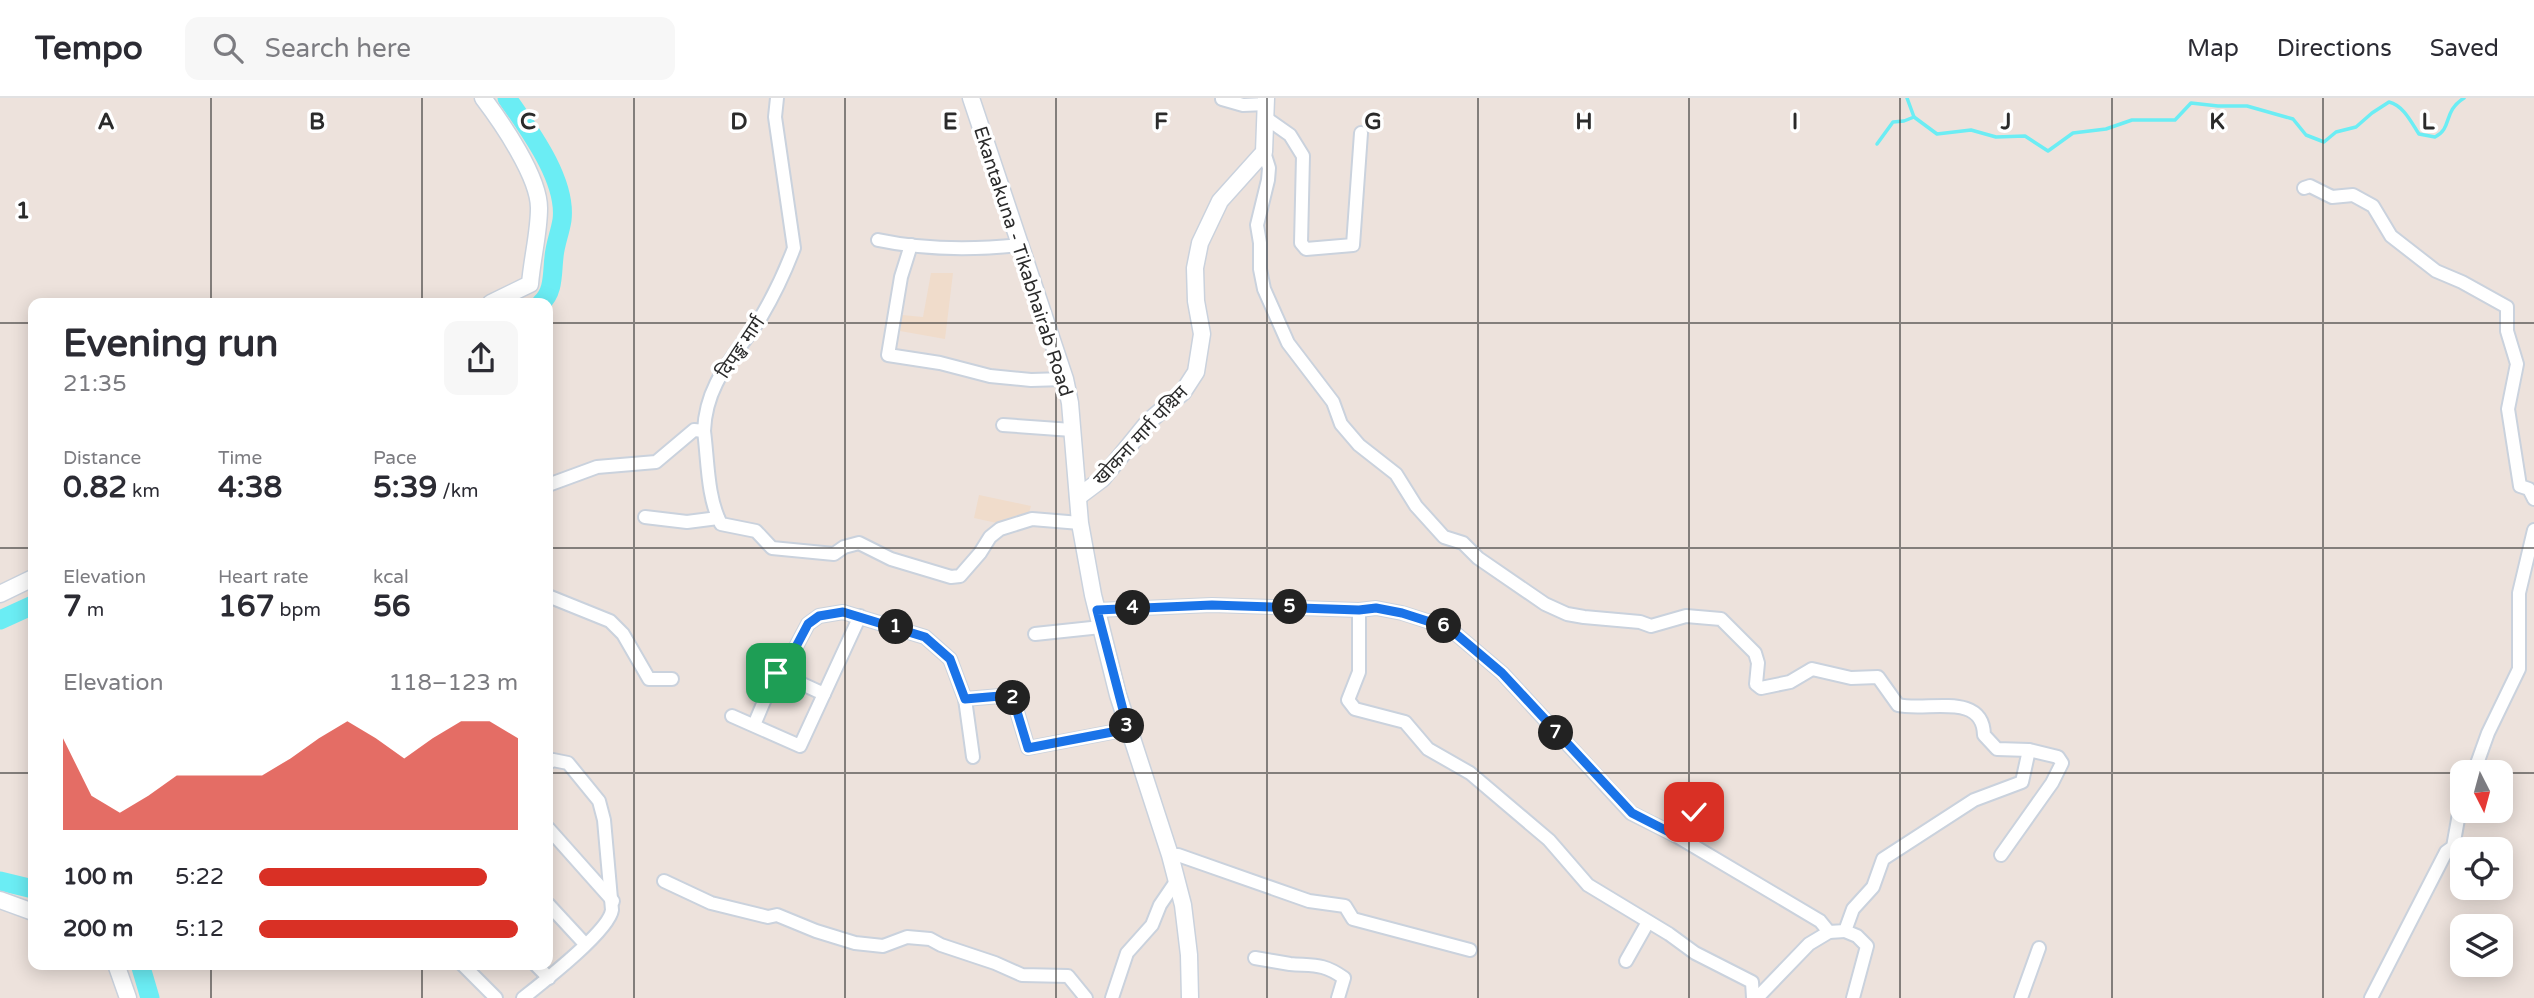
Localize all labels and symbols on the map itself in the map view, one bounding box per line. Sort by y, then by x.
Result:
text: A [97,108,115,136]
text: B [309,108,325,136]
text: C [520,108,536,136]
text: D [730,108,748,136]
text: E [943,108,957,136]
text: F [1154,108,1168,136]
text: G [1364,108,1382,136]
text: H [1575,108,1593,136]
text: I [1792,108,1798,136]
text: J [2000,108,2011,136]
text: K [2209,108,2225,136]
text: L [2421,108,2435,136]
street label: Ekantakuna - Tikabhairab Road [969,124,1077,399]
text: 1 [16,197,30,225]
street label: दिपङ्ख मार्ग [711,311,770,383]
street label: खोकना मार्ग पश्चिम [1088,380,1193,490]
pin: 5 [1272,589,1308,624]
pin: 4 [1116,590,1150,626]
pin: 6 [1426,608,1462,644]
pin: 1 [878,610,914,644]
pin [746,643,806,703]
pin: 2 [996,680,1030,716]
pin: 3 [1110,708,1144,744]
pin: 7 [1538,716,1574,750]
north arrow [2450,760,2513,822]
pin [1664,782,1724,842]

